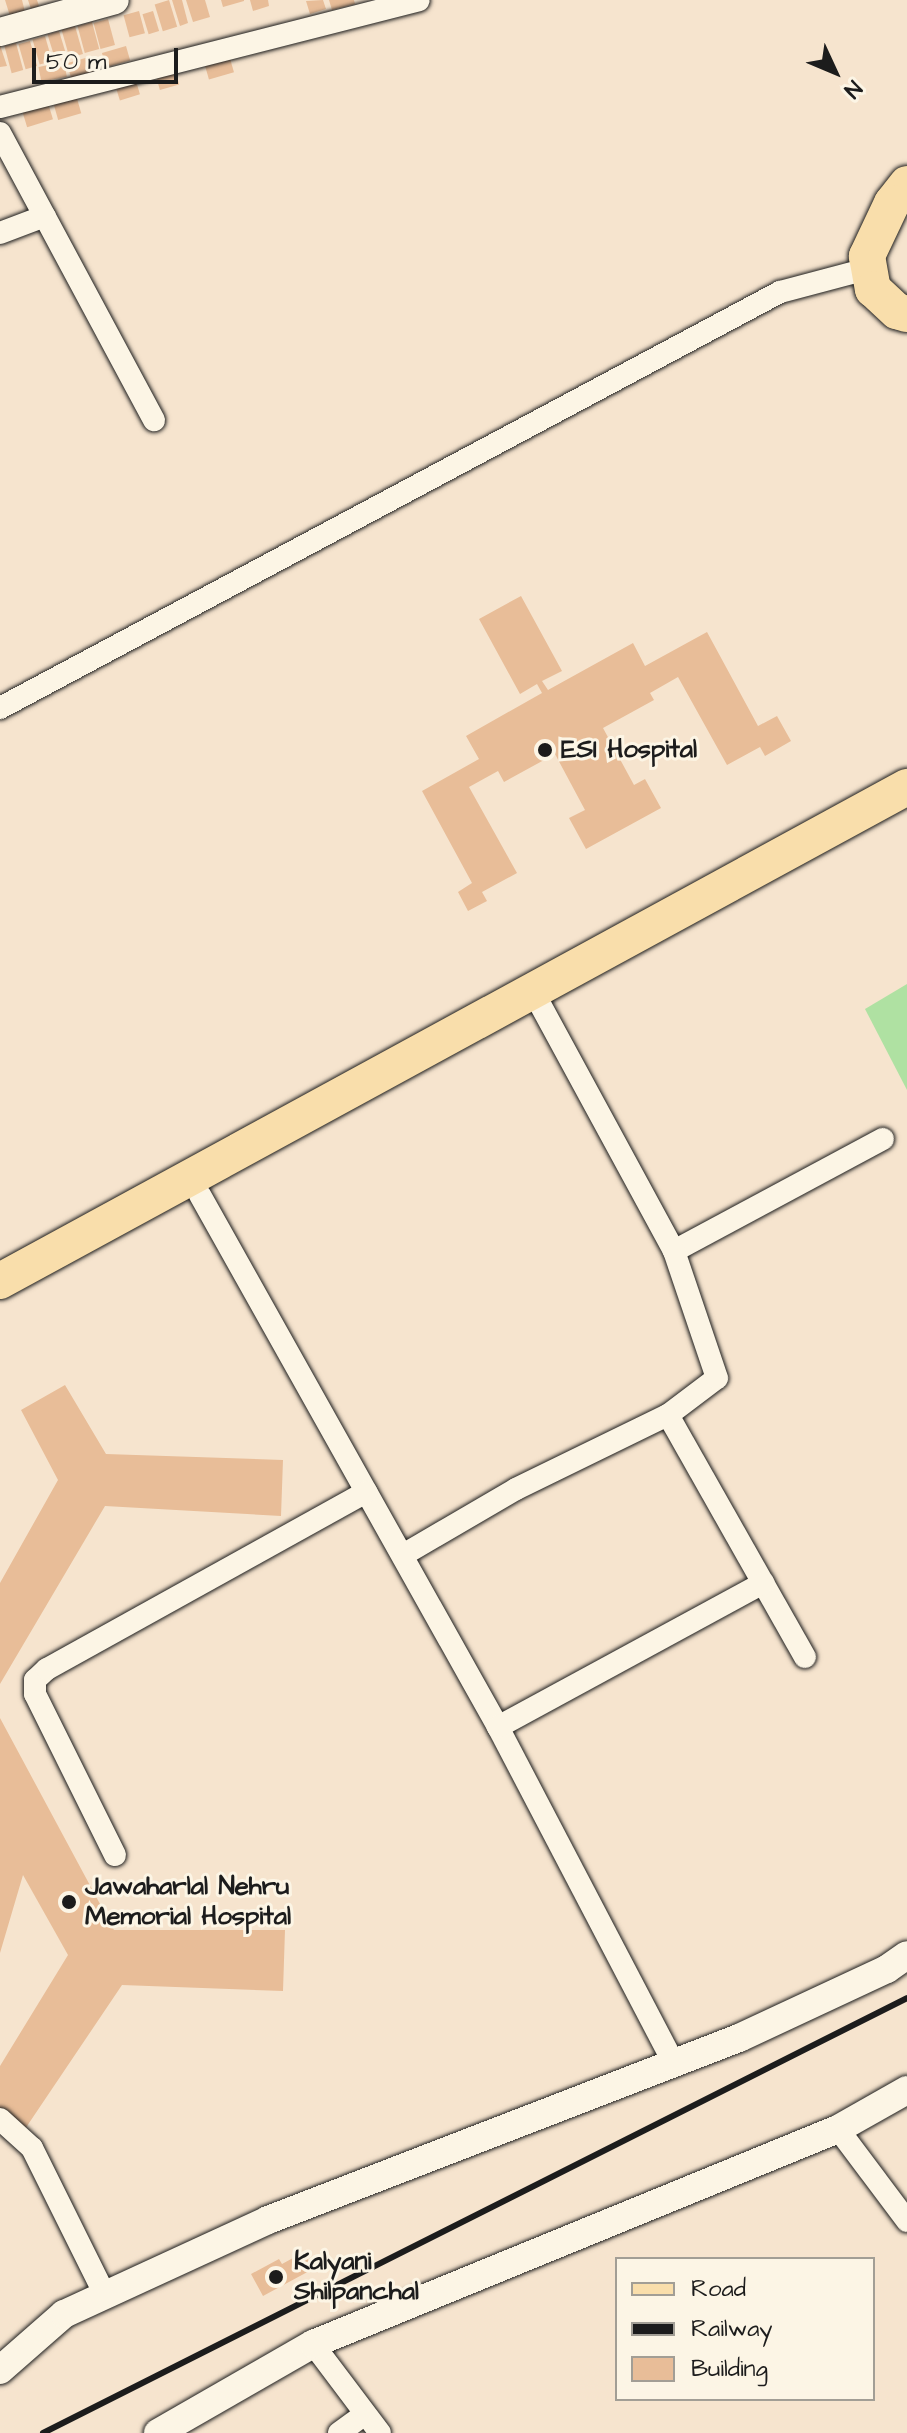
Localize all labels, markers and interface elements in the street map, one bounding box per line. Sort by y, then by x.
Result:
scale bar [36,32,182,82]
north arrow [795,32,875,112]
text: 50 m [46,45,106,79]
text: N [837,73,869,105]
place label: ESI Hospital [561,734,697,766]
marker: ESI Hospital [536,741,554,759]
place label: Jawaharlal Nehru Memorial Hospital [85,1871,291,1932]
marker: Jawaharlal Nehru Memorial Hospital [60,1893,78,1911]
place label: Kalyani Shilpanchal [294,2246,419,2308]
legend [615,2257,875,2401]
marker: Kalyani Shilpanchal [265,2266,287,2288]
text: Road [691,2272,746,2306]
text: Railway [691,2312,773,2346]
text: Building [691,2352,768,2386]

